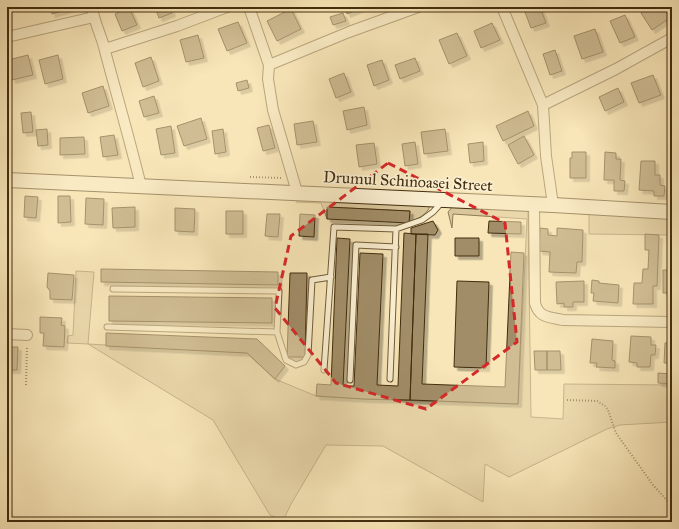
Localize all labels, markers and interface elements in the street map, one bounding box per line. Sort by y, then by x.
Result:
street label: Drumul Schinoasei Street [323,167,494,195]

